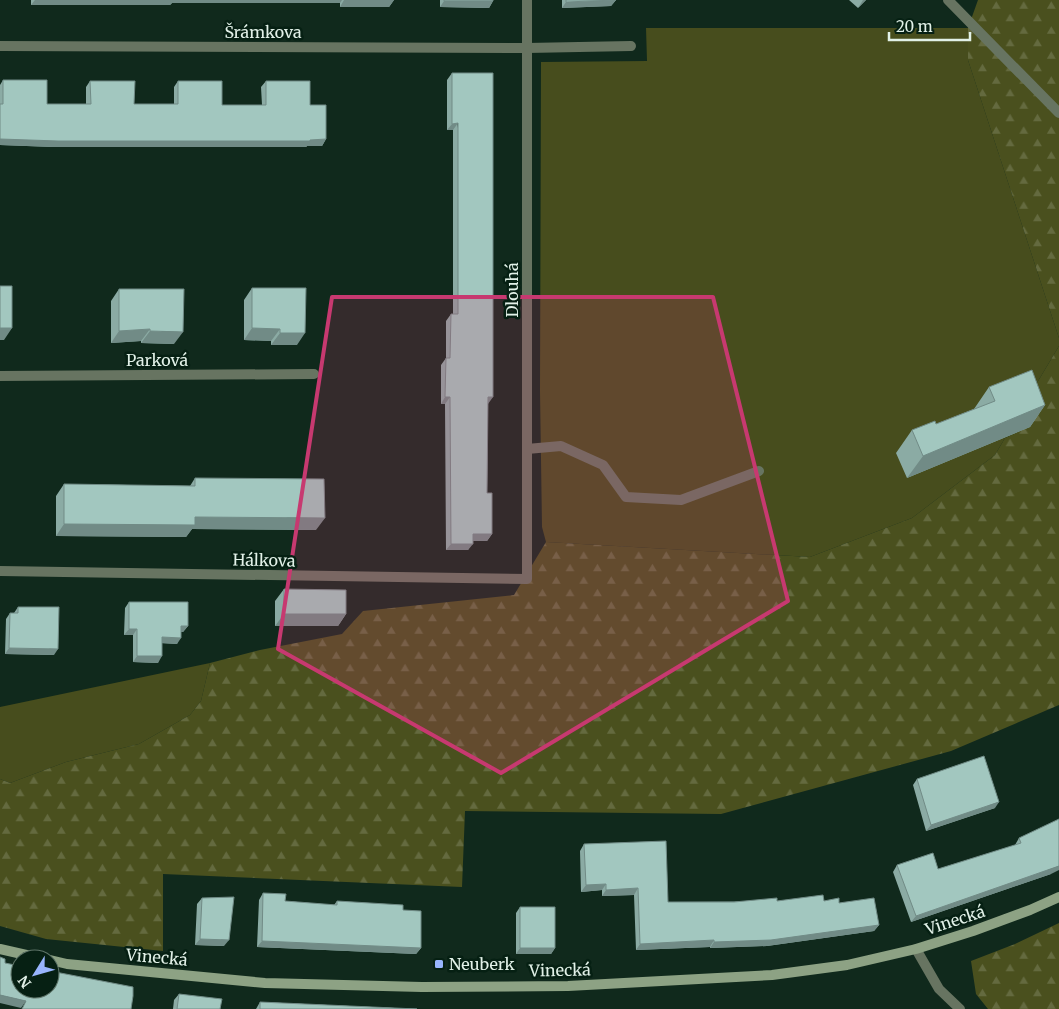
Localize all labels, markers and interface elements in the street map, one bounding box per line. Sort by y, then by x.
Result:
scale bar [889,10,970,42]
text: 20 m [896,17,933,36]
street label: Šrámkova [224,22,302,42]
street label: Dlouhá [502,262,522,318]
street label: Parková [126,350,188,370]
street label: Hálkova [232,549,296,571]
street label: Vinecká [922,901,988,939]
street label: Vinecká [124,944,189,970]
north arrow [10,949,60,999]
place label: Neuberk [449,954,516,974]
marker: Neuberk [433,958,445,970]
street label: Vinecká [528,959,591,981]
text: N [14,972,35,992]

